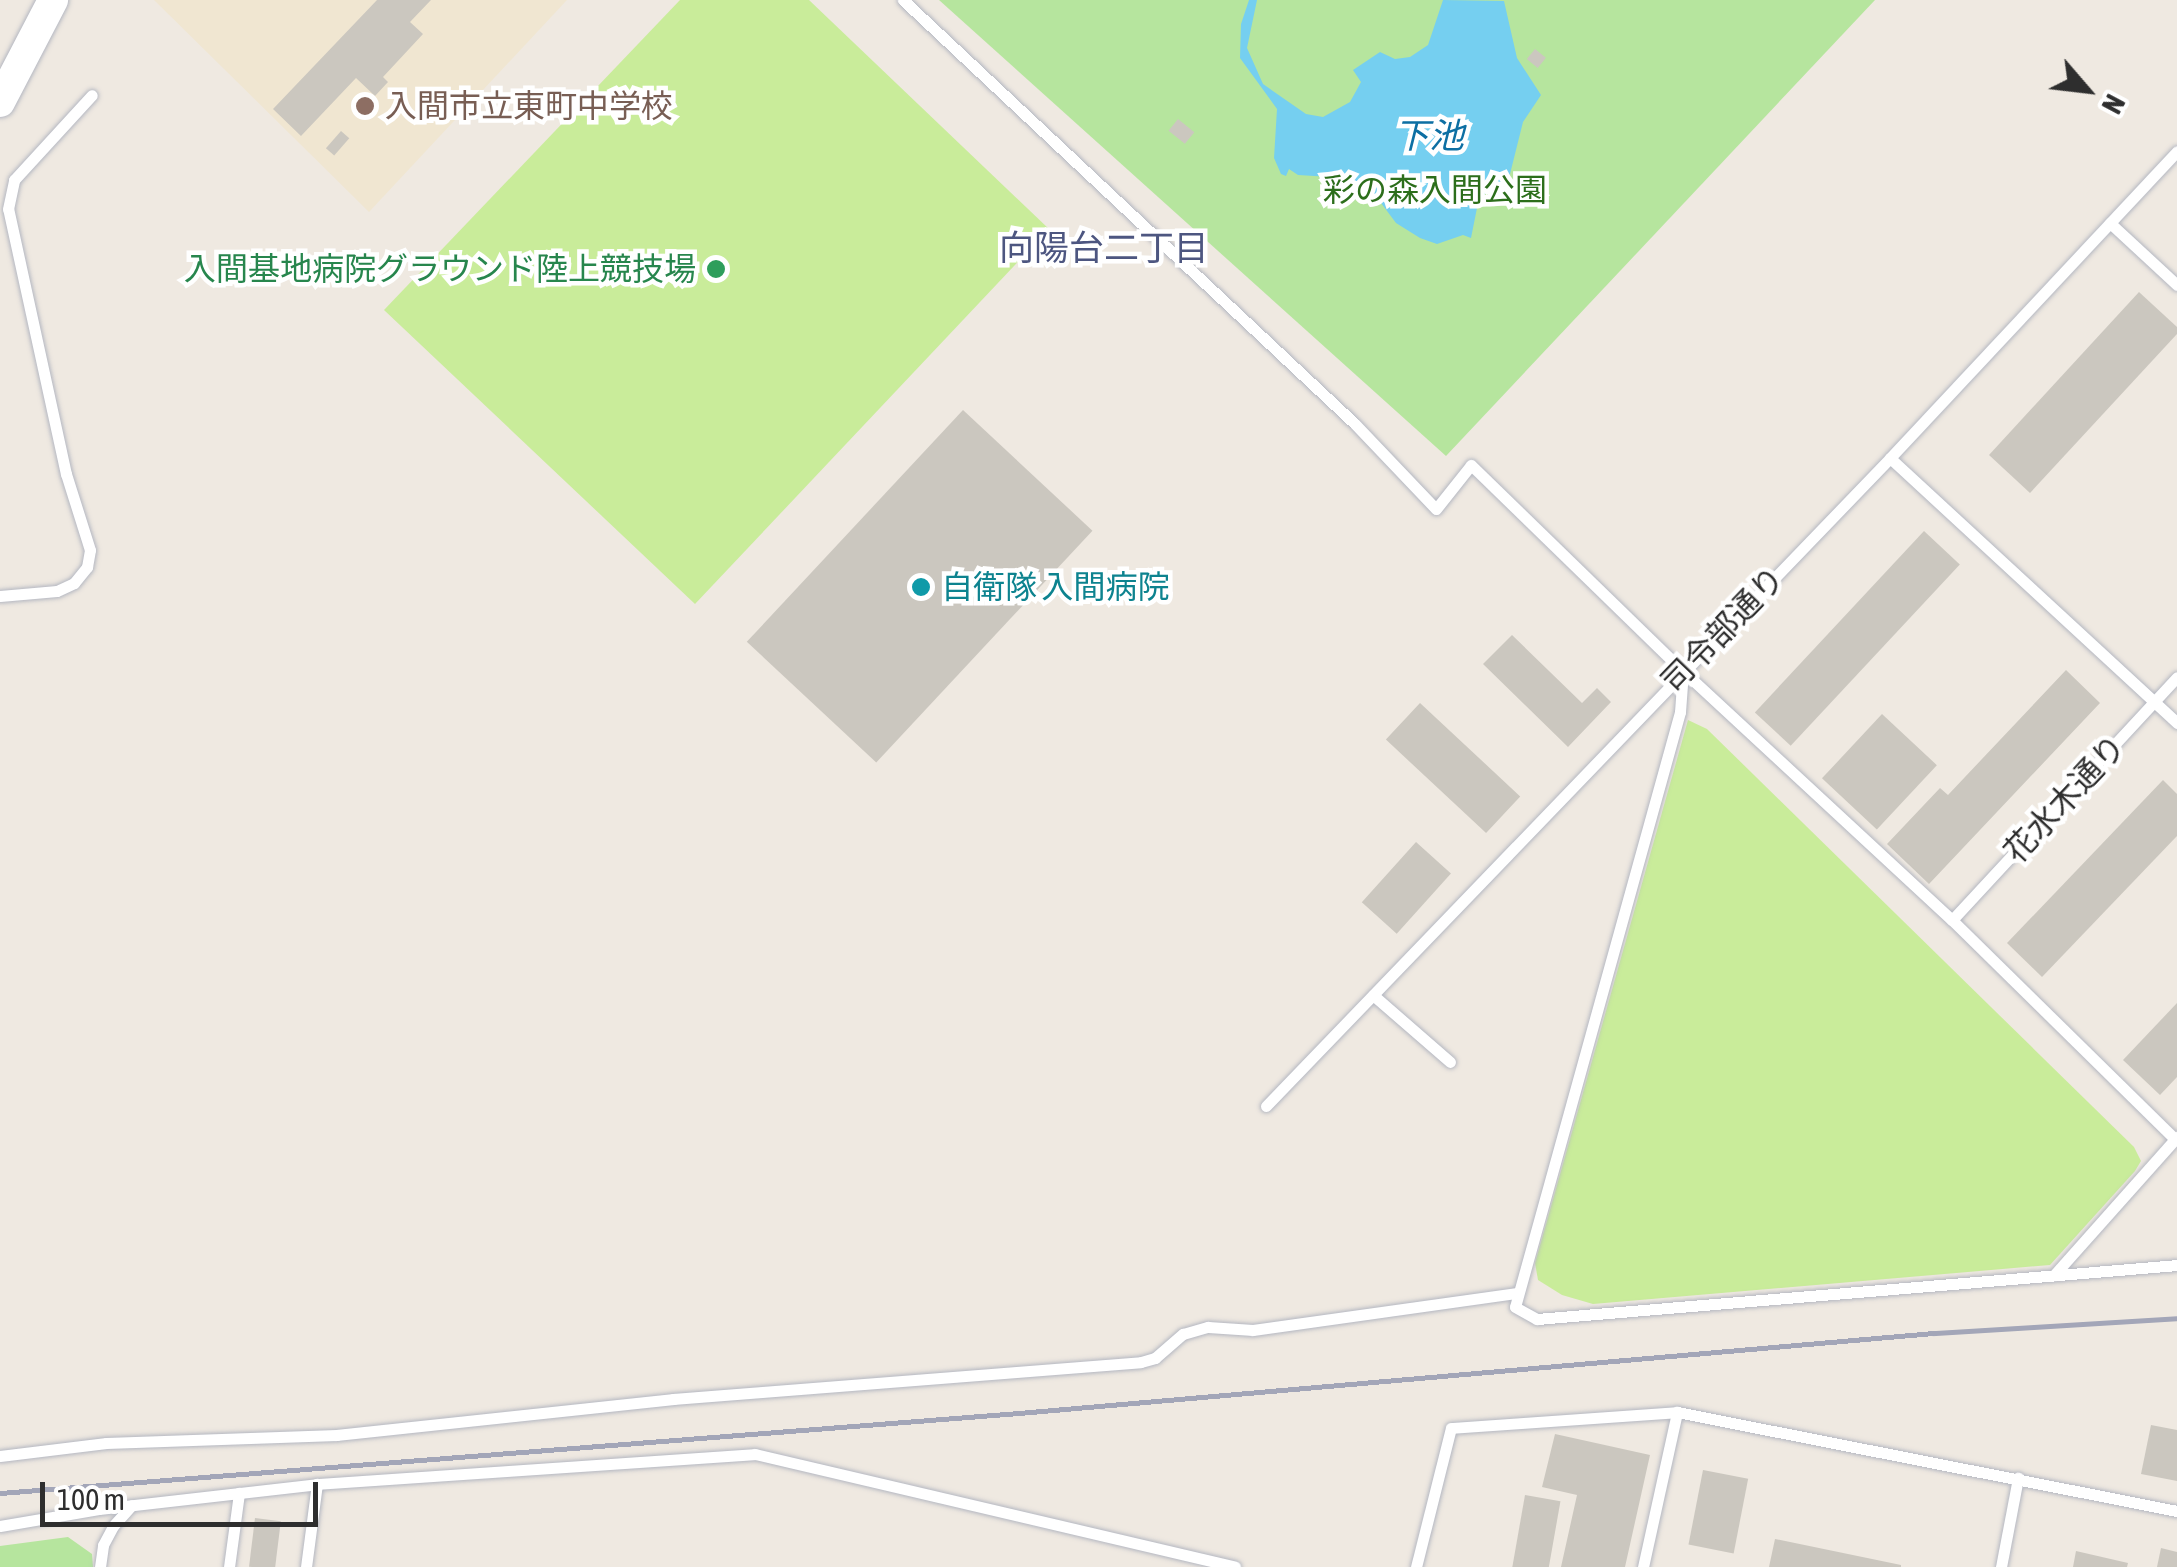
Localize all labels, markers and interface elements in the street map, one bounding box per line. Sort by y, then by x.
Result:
north arrow [2037,40,2137,140]
place label: 入間市立東町中学校 [385,87,673,125]
text: N [2095,89,2131,119]
marker: 入間市立東町中学校 [354,95,376,117]
water label: 下池 [1394,114,1464,156]
park label: 彩の森入間公園 [1323,171,1547,209]
district label: 向陽台二丁目 [999,226,1209,268]
place label: 入間基地病院グラウンド陸上競技場 [184,250,696,288]
marker: 入間基地病院グラウンド陸上競技場 [705,258,727,280]
street label: 司令部通り [1654,559,1792,701]
place label: 自衛隊 入間病院 [941,568,1169,606]
marker: 自衛隊 入間病院 [910,576,932,598]
street label: 花水木通り [1996,727,2134,871]
scale bar [45,1462,322,1524]
text: 100 m [57,1482,125,1516]

